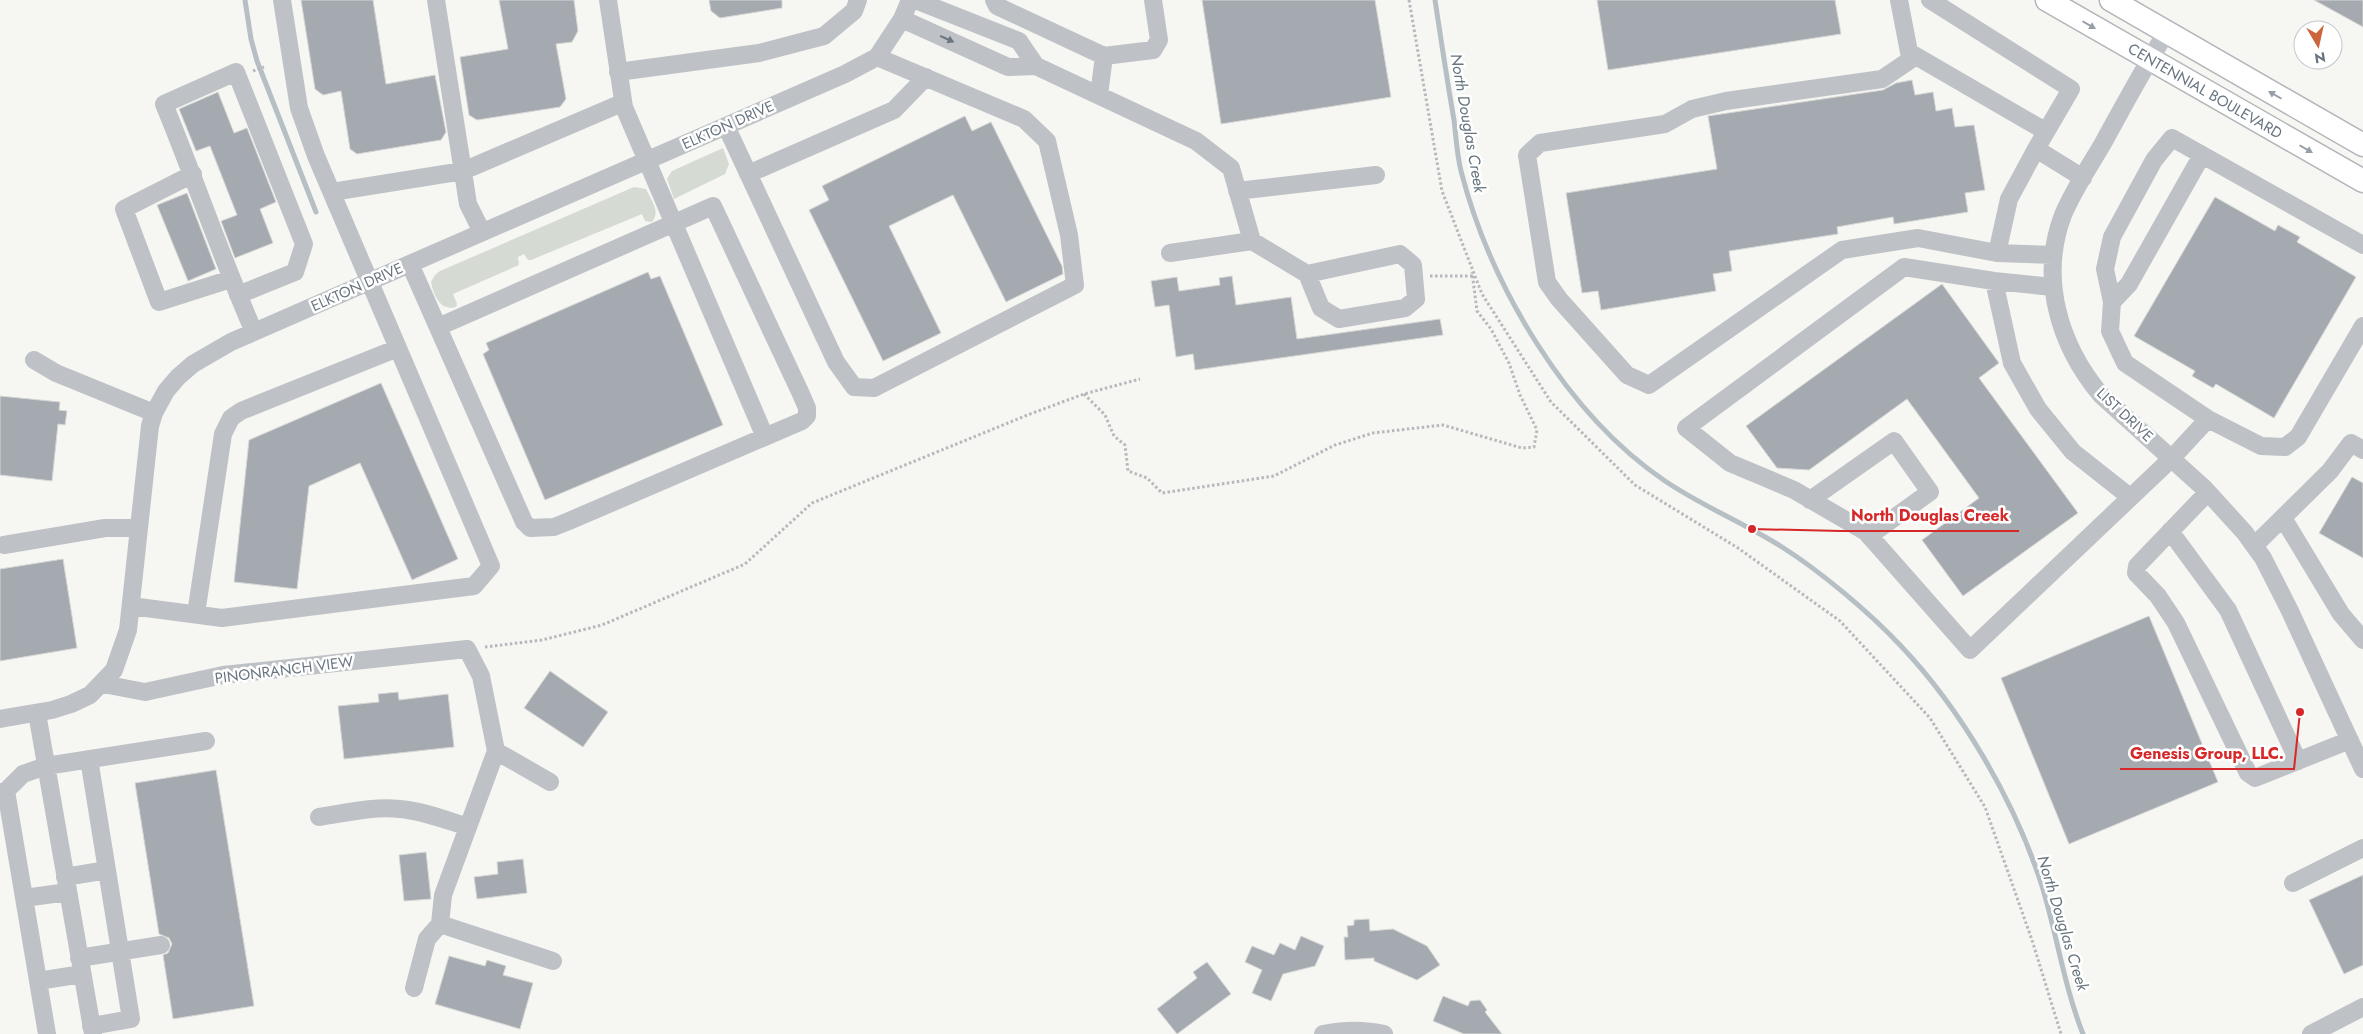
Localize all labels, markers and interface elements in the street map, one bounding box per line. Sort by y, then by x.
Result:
one-way arrow [2083,20,2096,29]
north arrow [2293,20,2343,70]
one-way arrow [940,36,954,44]
street label: CENTENNIAL BOULEVARD [2124,38,2286,144]
text: N [2313,47,2327,69]
water label: North Douglas Creek [1444,52,1492,195]
one-way arrow [2268,90,2282,99]
street label: ELKTON DRIVE [679,95,777,155]
one-way arrow [2299,145,2314,153]
street label: ELKTON DRIVE [308,257,406,317]
street label: LIST DRIVE [2092,383,2158,447]
callout: North Douglas Creek [1841,500,2019,531]
text: North Douglas Creek [1851,504,2010,527]
street label: PINONRANCH VIEW [214,651,355,689]
callout: Genesis Group, LLC. [2120,738,2294,769]
text: Genesis Group, LLC. [2130,742,2284,765]
water label: North Douglas Creek [2031,852,2095,995]

